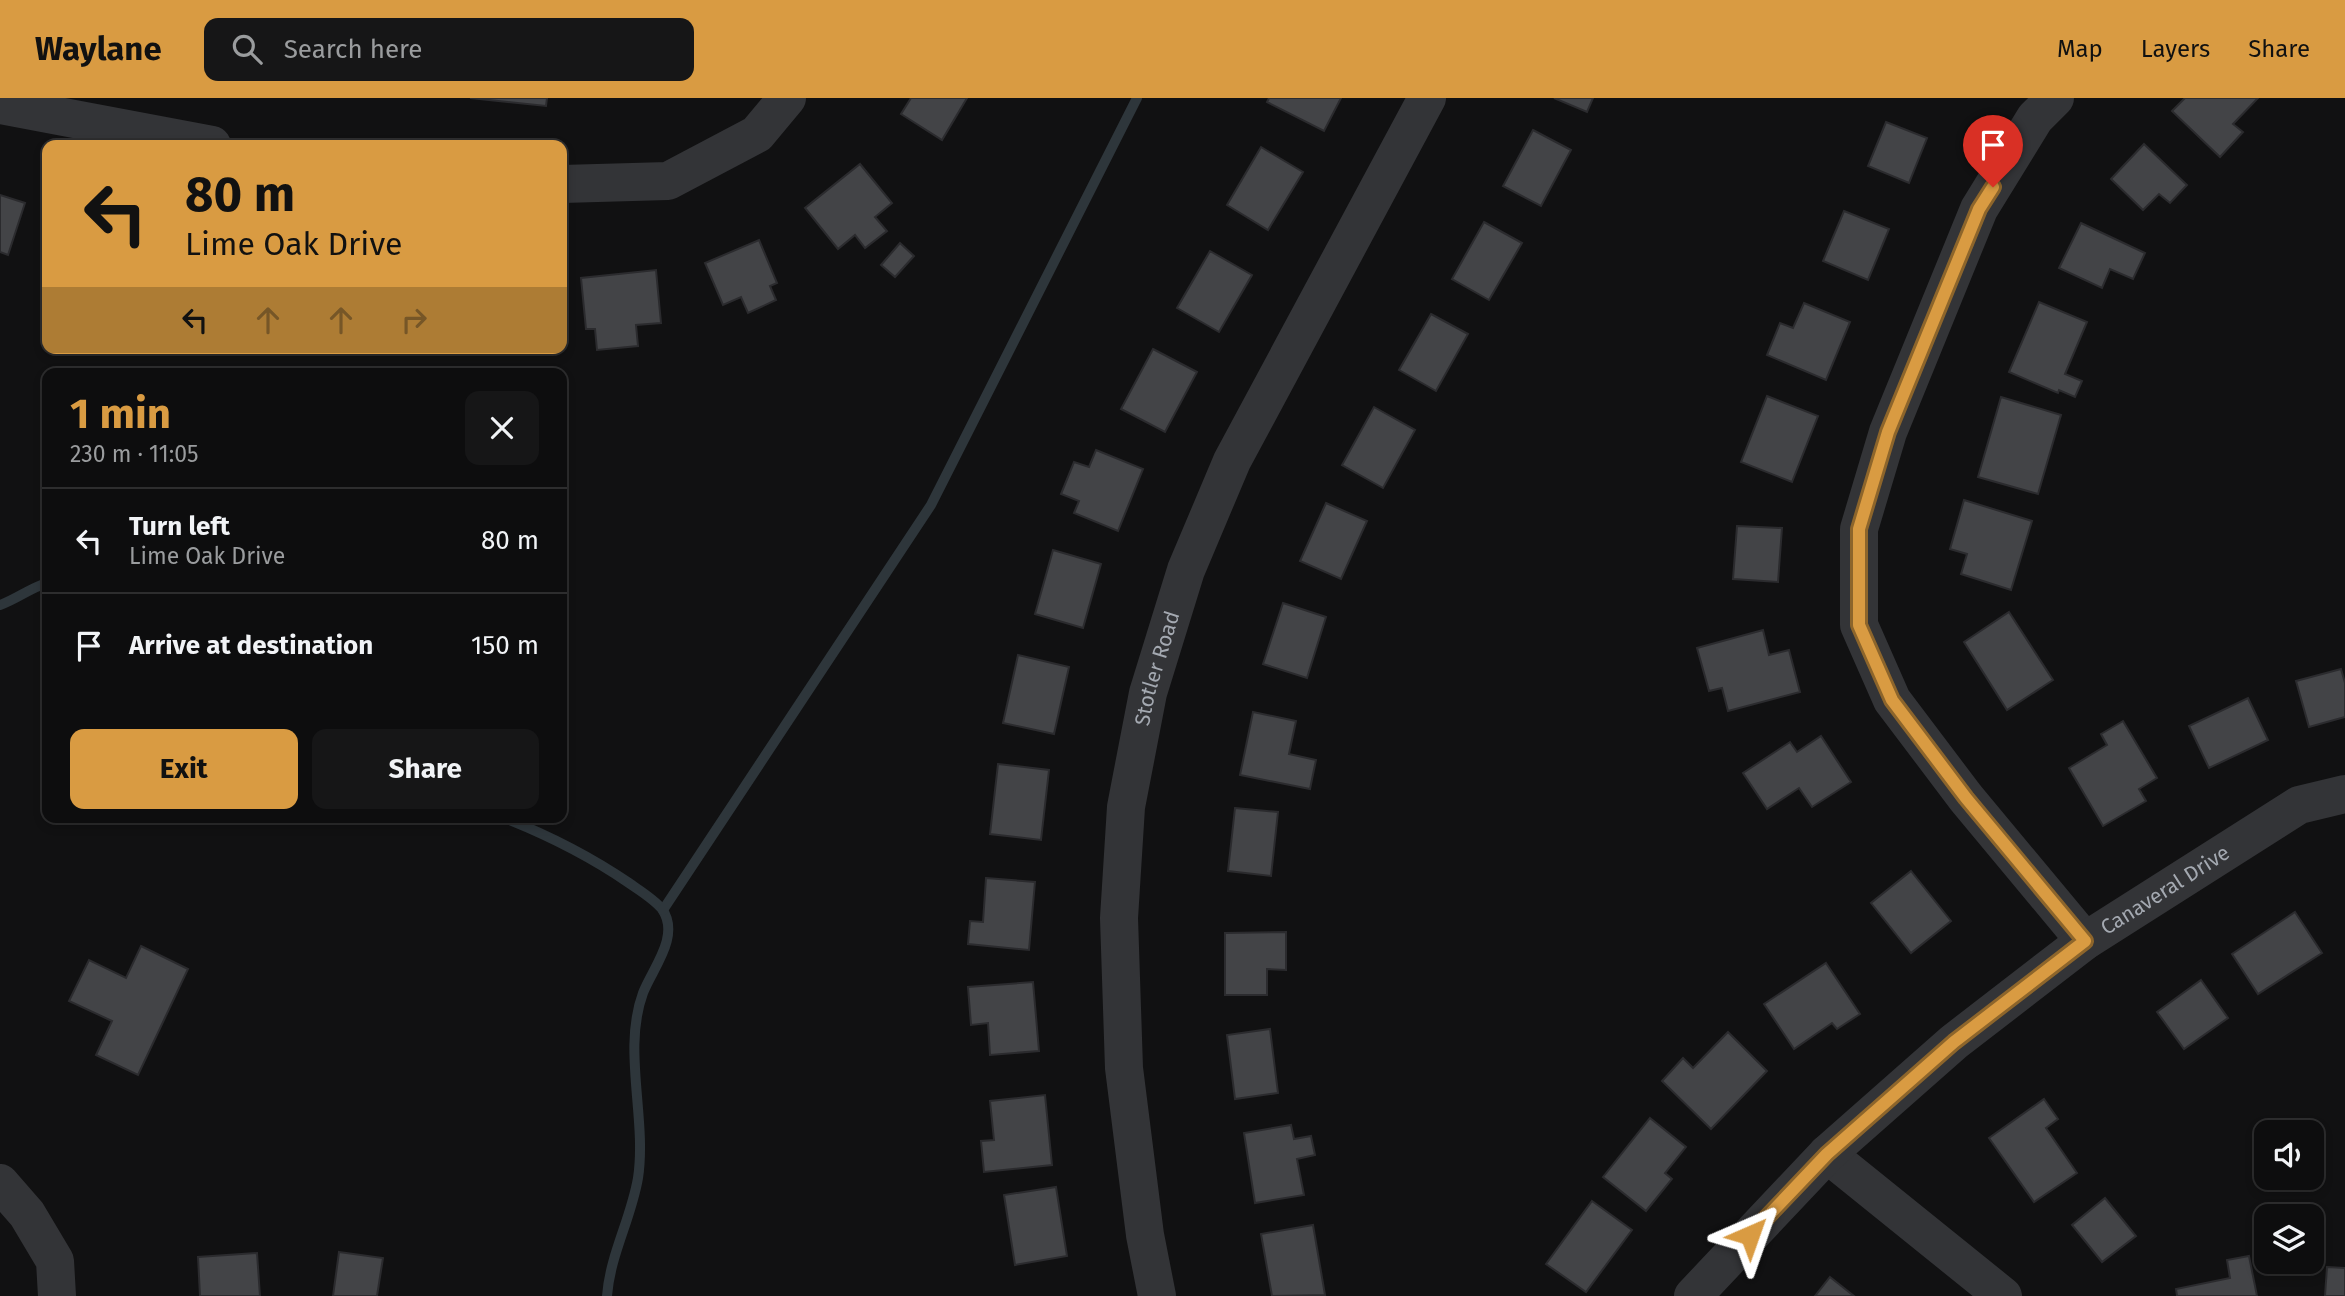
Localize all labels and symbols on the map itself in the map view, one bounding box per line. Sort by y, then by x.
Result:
pin [1963,115,2023,187]
street label: Stotler Road [1129,608,1186,728]
street label: Canaveral Drive [2096,839,2235,941]
position arrow [1713,1198,1787,1272]

